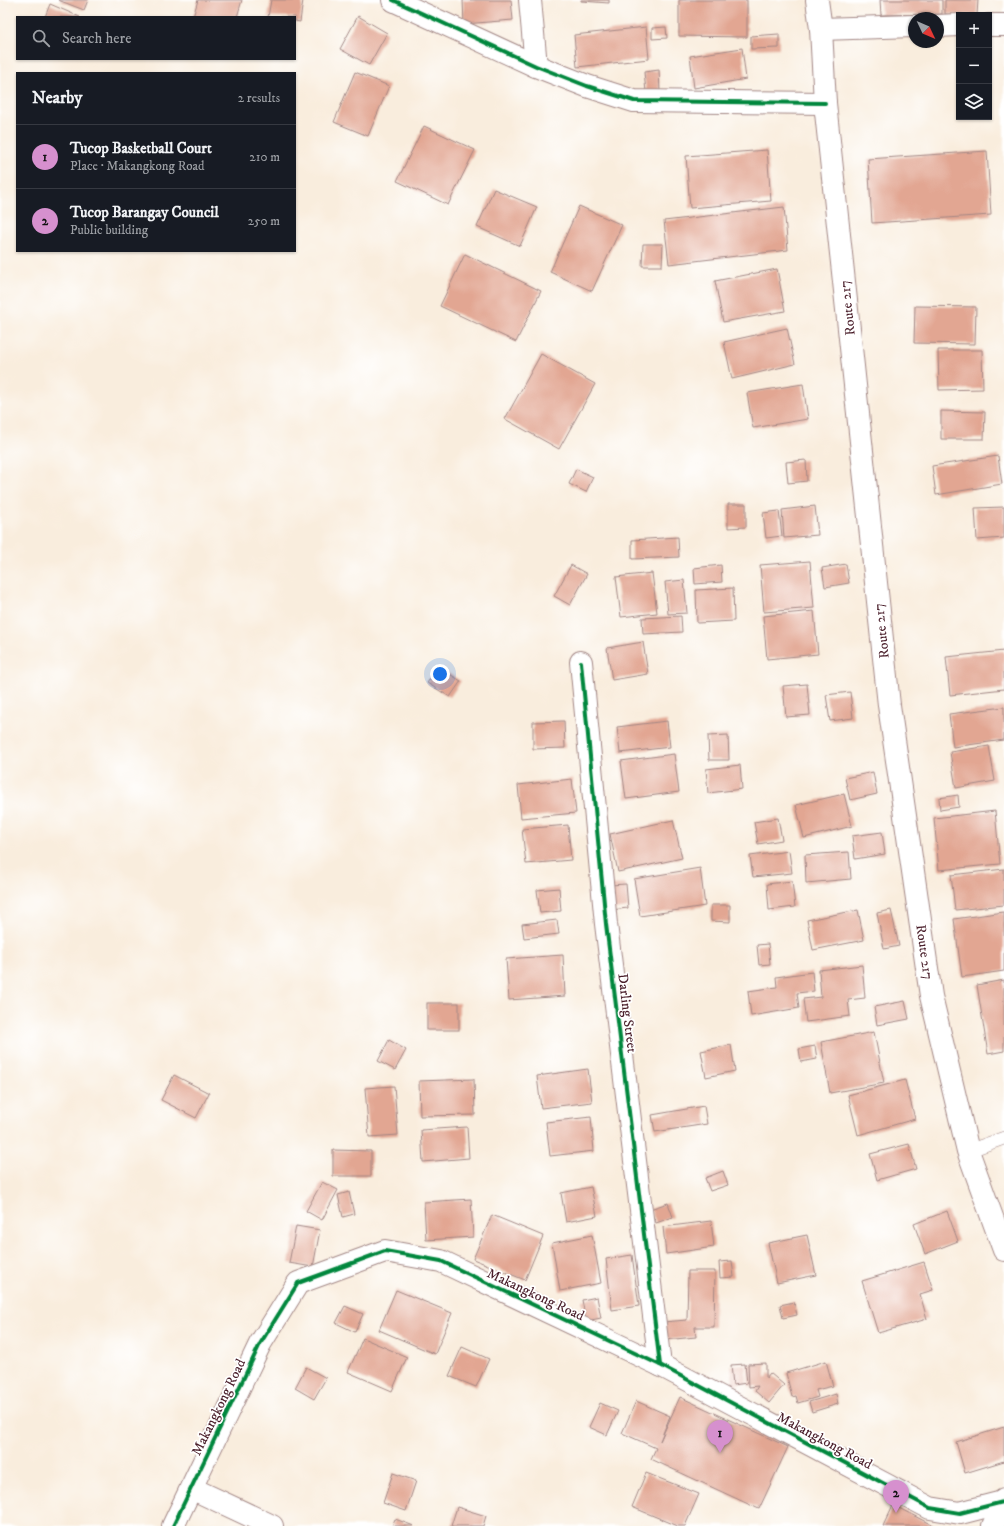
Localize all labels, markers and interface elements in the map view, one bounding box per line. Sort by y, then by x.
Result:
north arrow [908,12,944,48]
map controls [956,12,992,120]
button: + [956,12,992,48]
search box [16,16,296,60]
icon: search [30,27,52,49]
text: Search here [62,29,131,48]
button: − [956,48,992,84]
button: layers [956,84,992,120]
text: Nearby [32,87,82,109]
text: 2 results [238,90,280,106]
text: Tucop Basketball Court [70,139,212,158]
text: 1 [43,149,47,165]
text: 210 m [249,149,280,165]
text: Place · Makangkong Road [70,158,205,174]
text: Tucop Barangay Council [70,203,219,222]
text: 2 [42,213,48,229]
text: 250 m [248,213,280,229]
text: Public building [70,222,148,238]
street label: Route 217 [836,279,860,336]
street label: Route 217 [870,602,894,659]
your location [430,664,450,684]
street label: Route 217 [911,923,937,981]
street label: Darling Street [613,973,641,1054]
street label: Makangkong Road [484,1264,587,1325]
street label: Makangkong Road [188,1356,250,1459]
street label: Makangkong Road [774,1408,875,1474]
pin: 1 [707,1420,733,1453]
pin: 2 [883,1480,909,1513]

